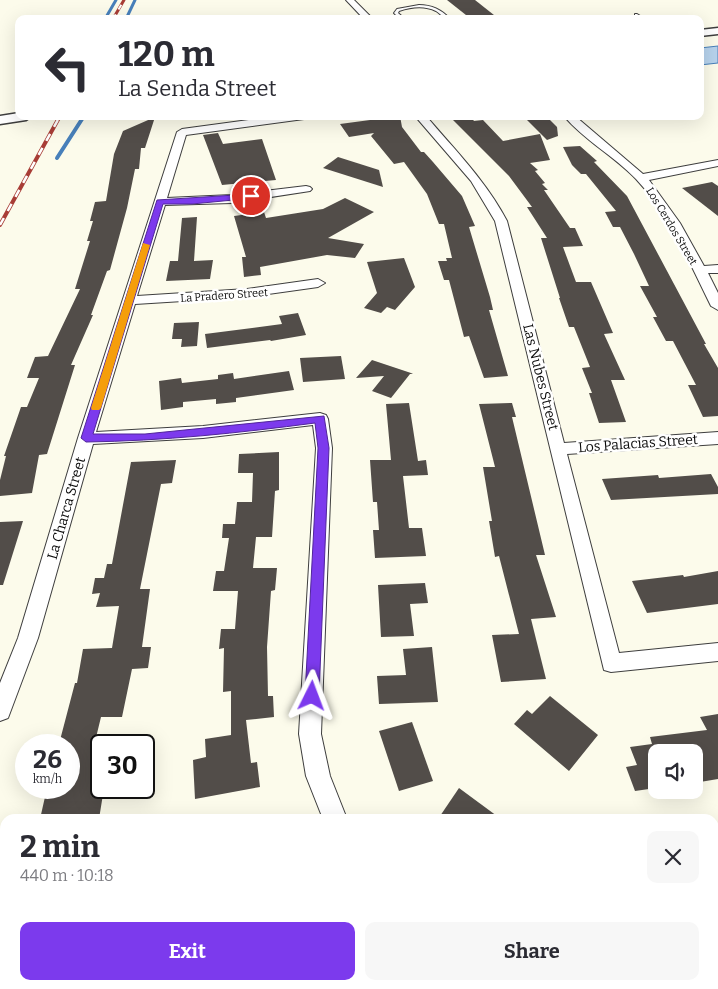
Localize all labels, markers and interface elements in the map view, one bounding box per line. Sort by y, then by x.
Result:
text: 120 m [118,33,215,75]
icon: left [35,35,100,100]
text: La Senda Street [118,75,276,102]
pin [230,175,272,217]
icon: arrive [237,182,265,210]
street label: Los Cerdos Street [643,185,700,268]
street label: La Pradero Street [180,286,268,305]
street label: Las Nubes Street [519,322,562,432]
street label: Los Palacias Street [578,431,698,456]
street label: La Charca Street [44,455,89,561]
position arrow [285,669,337,721]
speed limit sign: 30 [90,734,155,799]
map controls [648,744,703,799]
button: sound [648,744,703,799]
text: 26 [33,745,62,775]
text: km/h [33,772,62,786]
text: 2 min [20,829,100,865]
button: close [647,831,699,883]
text: 440 m · 10:18 [20,866,114,885]
button: Exit [20,922,355,980]
button: Share [365,922,699,980]

